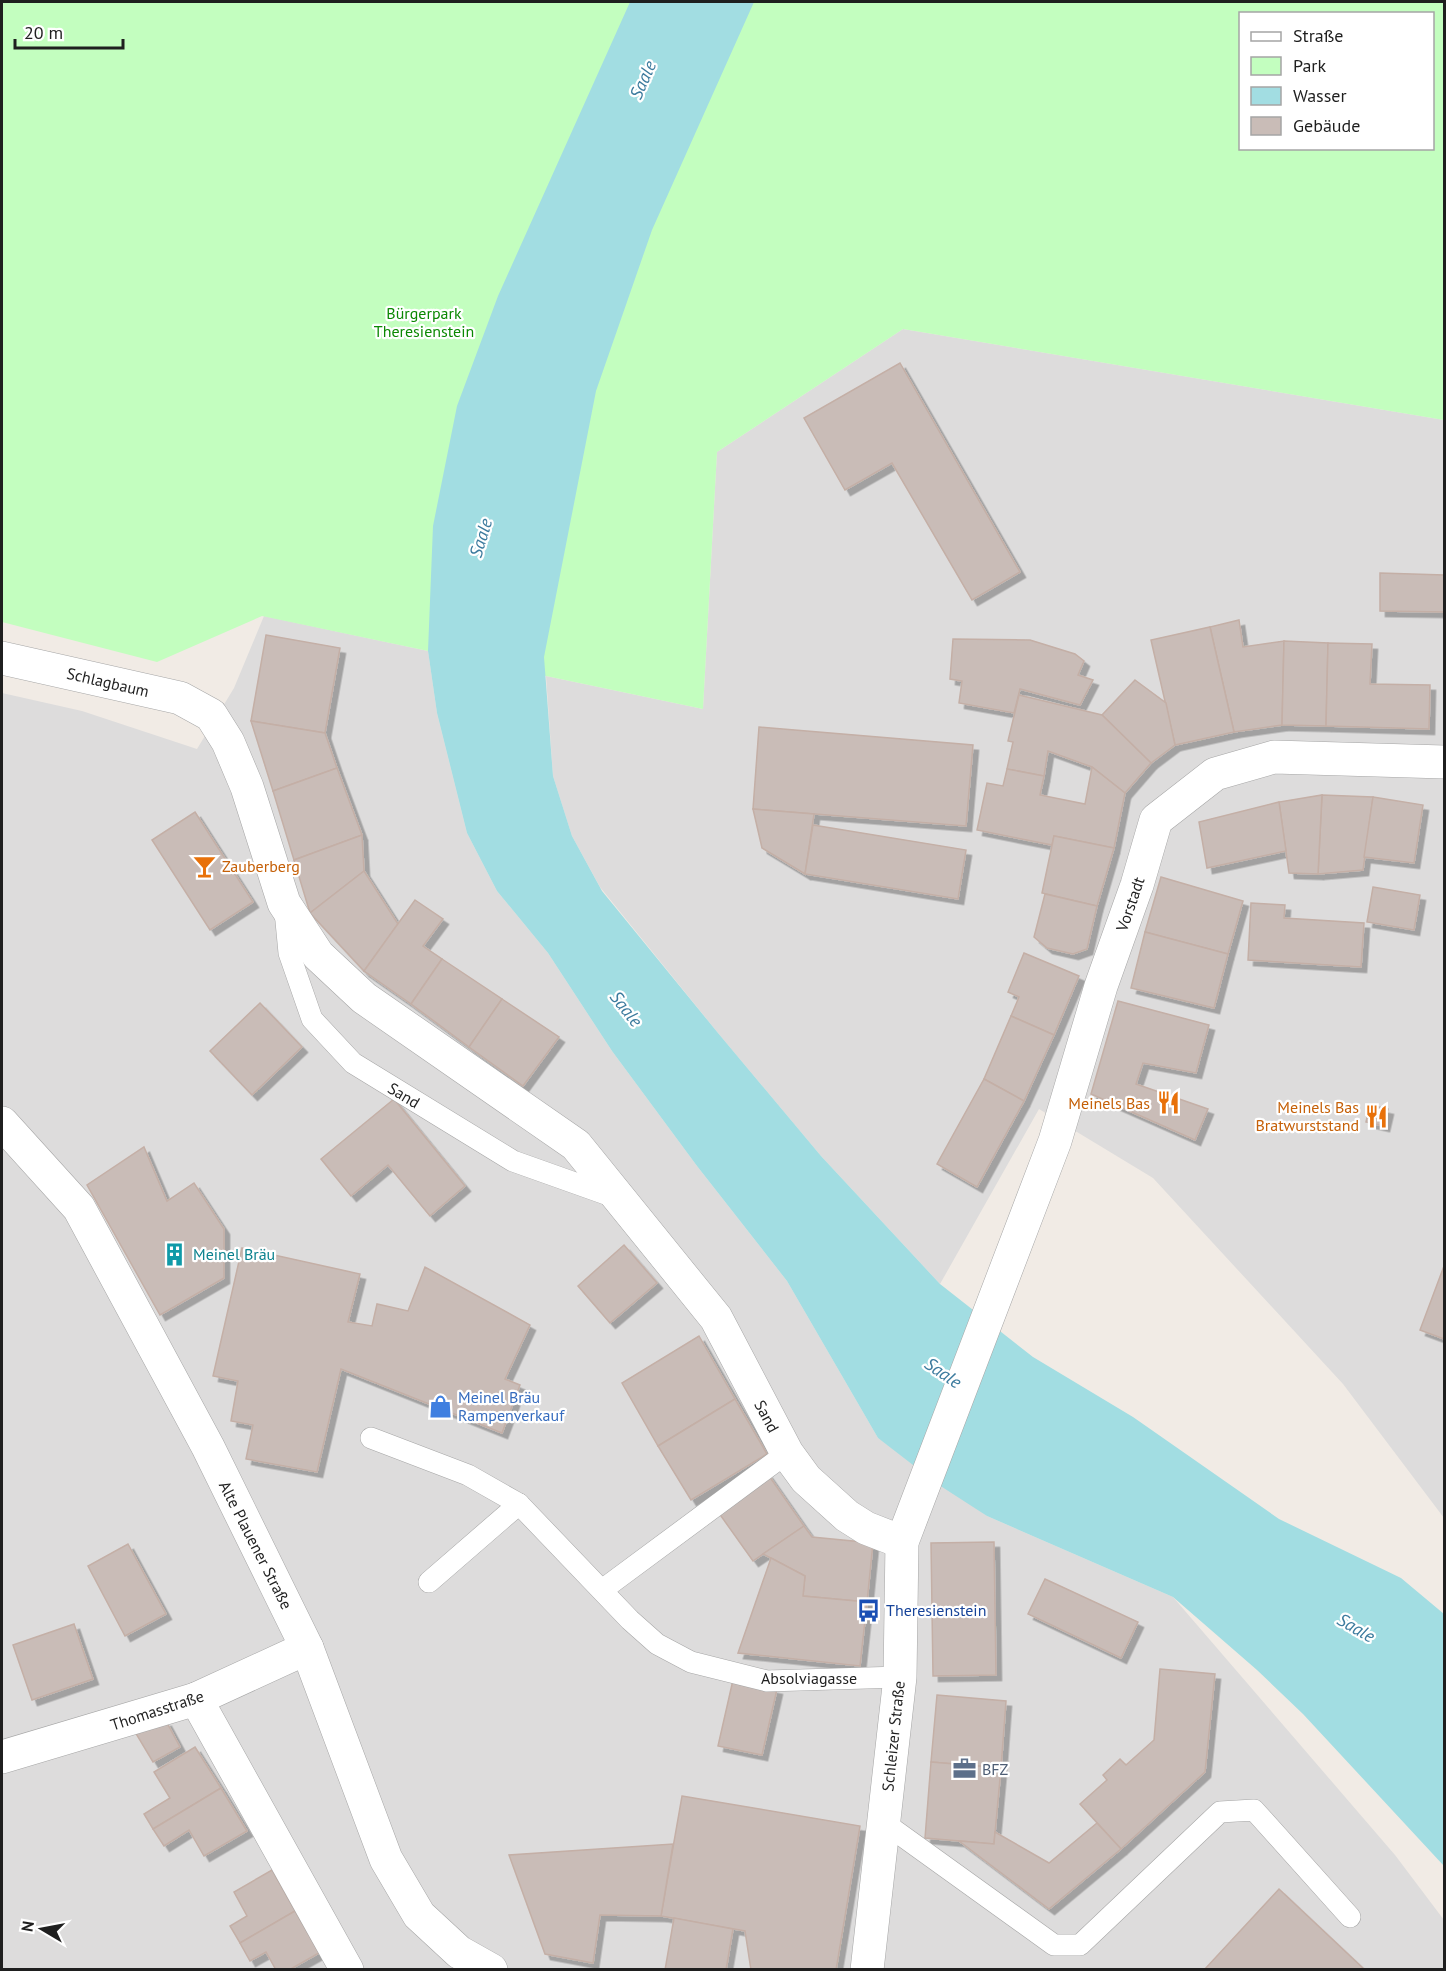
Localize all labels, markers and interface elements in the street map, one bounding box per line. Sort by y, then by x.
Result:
scale bar [15,12,123,50]
legend [1239,12,1434,150]
text: 20 m [24,21,63,44]
text: Straße [1293,24,1344,47]
text: Park [1293,54,1326,77]
water label: Saale [624,56,661,103]
text: Wasser [1293,84,1347,107]
text: Gebäude [1293,114,1360,137]
park label: Bürgerpark Theresienstein [374,303,474,341]
water label: Saale [464,515,498,560]
street label: Schlagbaum [65,663,151,701]
bar icon: Zauberberg [191,853,217,879]
place label: Zauberberg [222,856,300,876]
street label: Vorstadt [1111,874,1149,935]
water label: Saale [605,986,648,1032]
street label: Sand [384,1078,424,1112]
restaurant icon: Meinels Bas [1155,1090,1181,1116]
place label: Meinels Bas [1068,1093,1150,1113]
place label: Meinels Bas Bratwurststand [1255,1097,1359,1135]
restaurant icon: Meinels Bas Bratwurststand [1364,1103,1390,1129]
building icon: Meinel Bräu [162,1241,188,1267]
place label: Meinel Bräu [193,1244,275,1264]
water label: Saale [920,1352,967,1394]
place label: Meinel Bräu Rampenverkauf [458,1387,565,1425]
shop icon: Meinel Bräu Rampenverkauf [427,1393,453,1419]
street label: Sand [750,1396,784,1436]
street label: Alte Plauener Straße [215,1477,297,1613]
bus stop icon: Theresienstein [855,1597,881,1623]
place label: Theresienstein [886,1600,986,1620]
water label: Saale [1333,1608,1380,1648]
street label: Absolviagasse [761,1668,857,1688]
street label: Schleizer Straße [877,1680,909,1792]
street label: Thomasstraße [108,1685,206,1735]
office icon: BFZ [951,1756,977,1782]
place label: BFZ [982,1759,1009,1779]
north arrow [12,1899,72,1959]
text: N [16,1919,38,1933]

